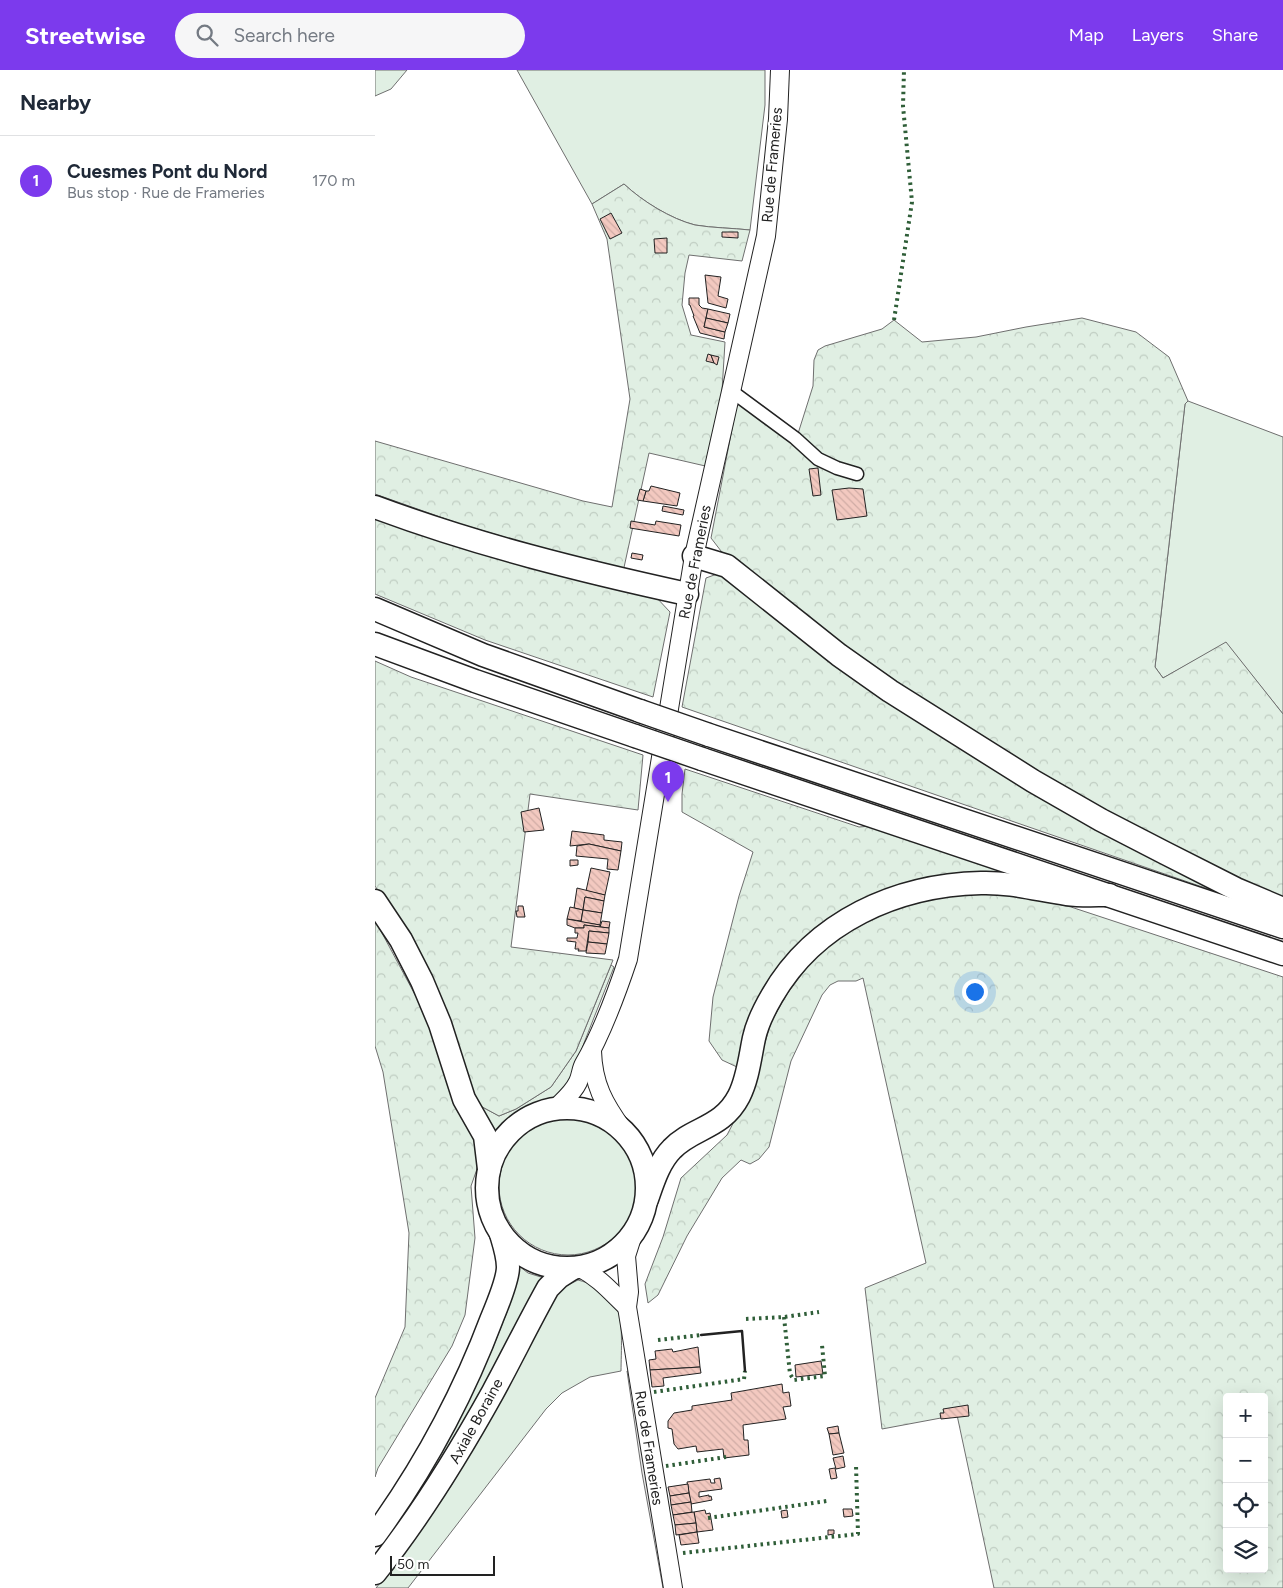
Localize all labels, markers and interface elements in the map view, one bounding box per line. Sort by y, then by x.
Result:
search box [175,13,525,58]
text: Streetwise [25,21,145,50]
icon: search [193,21,221,49]
text: Search here [233,24,335,47]
text: Map [1069,24,1104,46]
text: Layers [1132,24,1184,46]
text: Share [1212,24,1258,46]
text: Nearby [20,90,91,115]
street label: Rue de Frameries [758,107,786,223]
text: Cuesmes Pont du Nord [67,160,268,183]
text: 1 [33,171,39,190]
text: 170 m [312,171,355,190]
text: Bus stop · Rue de Frameries [67,183,265,202]
street label: Rue de Frameries [675,503,715,621]
pin: 1 [652,761,684,802]
your location [962,979,988,1005]
street label: Axiale Boraine [445,1375,507,1467]
street label: Rue de Frameries [631,1389,667,1507]
map controls [1223,1393,1268,1573]
button: + [1223,1393,1268,1438]
button: − [1223,1438,1268,1483]
button: locate [1223,1483,1268,1528]
button: layers [1223,1528,1268,1573]
scale bar [390,1553,495,1576]
text: 50 m [397,1556,429,1573]

